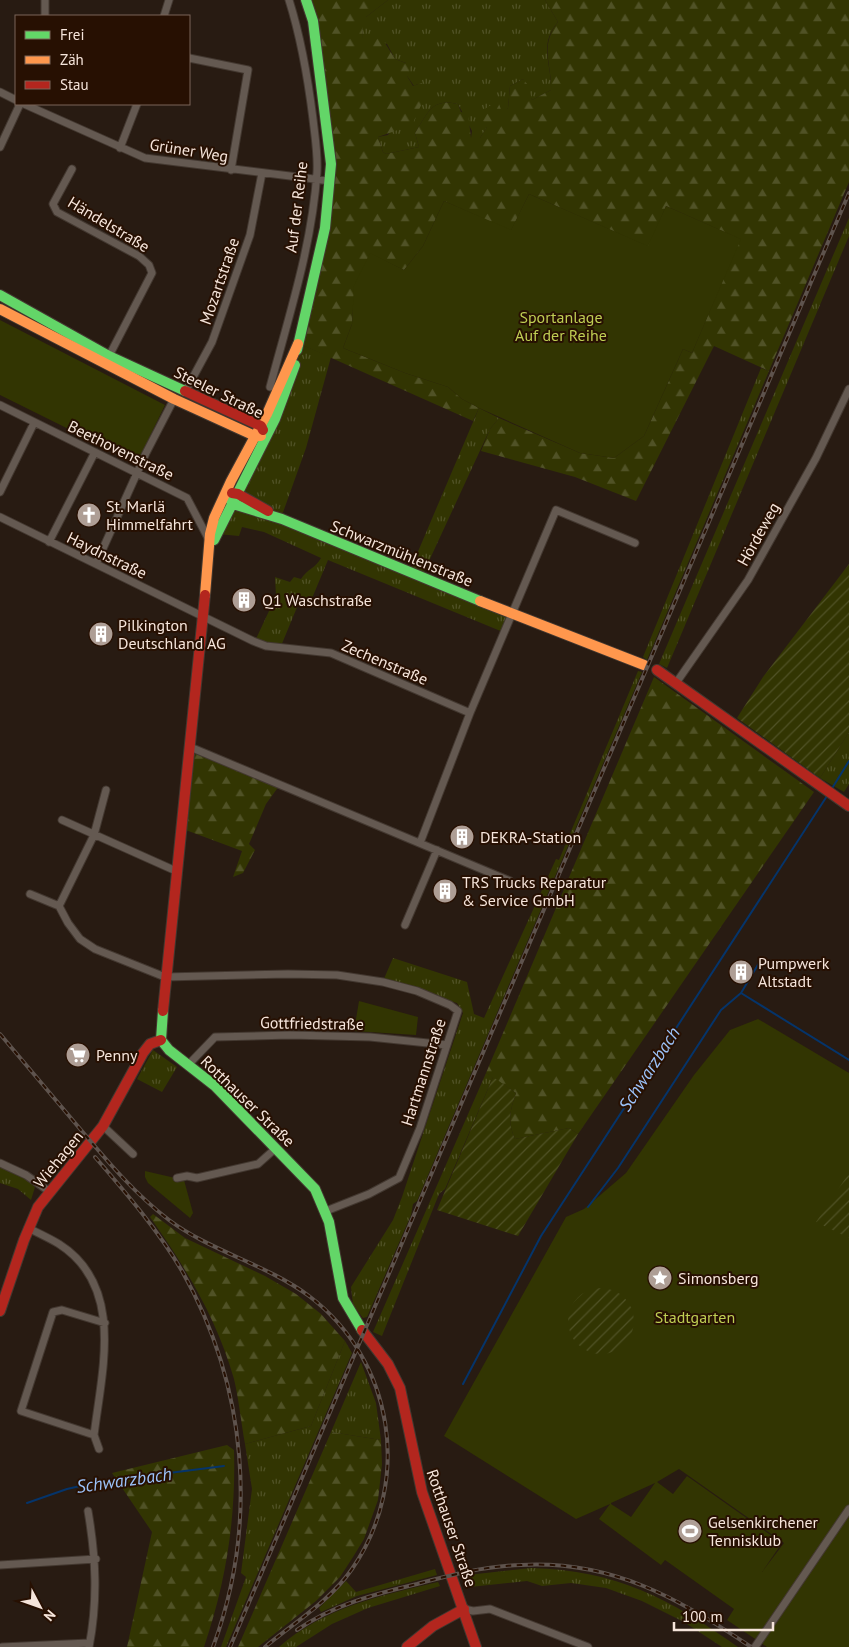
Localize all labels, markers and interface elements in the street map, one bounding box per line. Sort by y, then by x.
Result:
legend [15,15,190,105]
text: Frei [60,25,85,44]
text: Zäh [60,50,84,69]
text: Stau [60,75,89,94]
street label: Grüner Weg [148,134,230,166]
street label: Auf der Reihe [280,160,312,254]
street label: Händelstraße [64,192,154,256]
street label: Mozartstraße [195,235,243,327]
park label: Sportanlage Auf der Reihe [515,307,607,345]
street label: Steeler Straße [171,362,267,422]
street label: Beethovenstraße [65,416,177,484]
place label: St. Marlä Himmelfahrt [106,496,194,534]
street label: Hördeweg [732,499,784,569]
church icon: St. Marlä Himmelfahrt [76,502,102,528]
street label: Schwarzmühlenstraße [328,515,476,591]
street label: Haydnstraße [64,527,150,583]
building icon: Q1 Waschstraße [231,587,257,613]
place label: Q1 Waschstraße [262,590,372,610]
place label: Pilkington Deutschland AG [118,615,226,653]
building icon: Pilkington Deutschland AG [88,621,114,647]
street label: Zechenstraße [339,635,431,689]
building icon: DEKRA-Station [449,824,475,850]
place label: DEKRA-Station [480,827,581,847]
place label: TRS Trucks Reparatur & Service GmbH [462,872,607,910]
building icon: TRS Trucks Reparatur & Service GmbH [432,878,458,904]
place label: Pumpwerk Altstadt [758,953,830,991]
building icon: Pumpwerk Altstadt [728,959,754,985]
street label: Gottfriedstraße [260,1012,364,1034]
street label: Hartmannstraße [396,1016,450,1128]
water label: Schwarzbach [613,1022,685,1116]
supermarket icon: Penny [65,1042,91,1068]
place label: Penny [96,1045,138,1065]
street label: Rotthauser Straße [197,1051,299,1151]
street label: Wiehagen [29,1126,87,1192]
place icon: Simonsberg [647,1265,673,1291]
place label: Simonsberg [678,1268,759,1288]
park label: Stadtgarten [655,1307,735,1327]
water label: Schwarzbach [75,1462,173,1498]
street label: Rotthauser Straße [423,1467,481,1589]
place label: Gelsenkirchener Tennisklub [708,1512,819,1550]
sports icon: Gelsenkirchener Tennisklub [677,1518,703,1544]
north arrow [15,1582,65,1632]
scale bar [674,1600,773,1632]
text: N [40,1606,60,1625]
text: 100 m [682,1607,723,1626]

